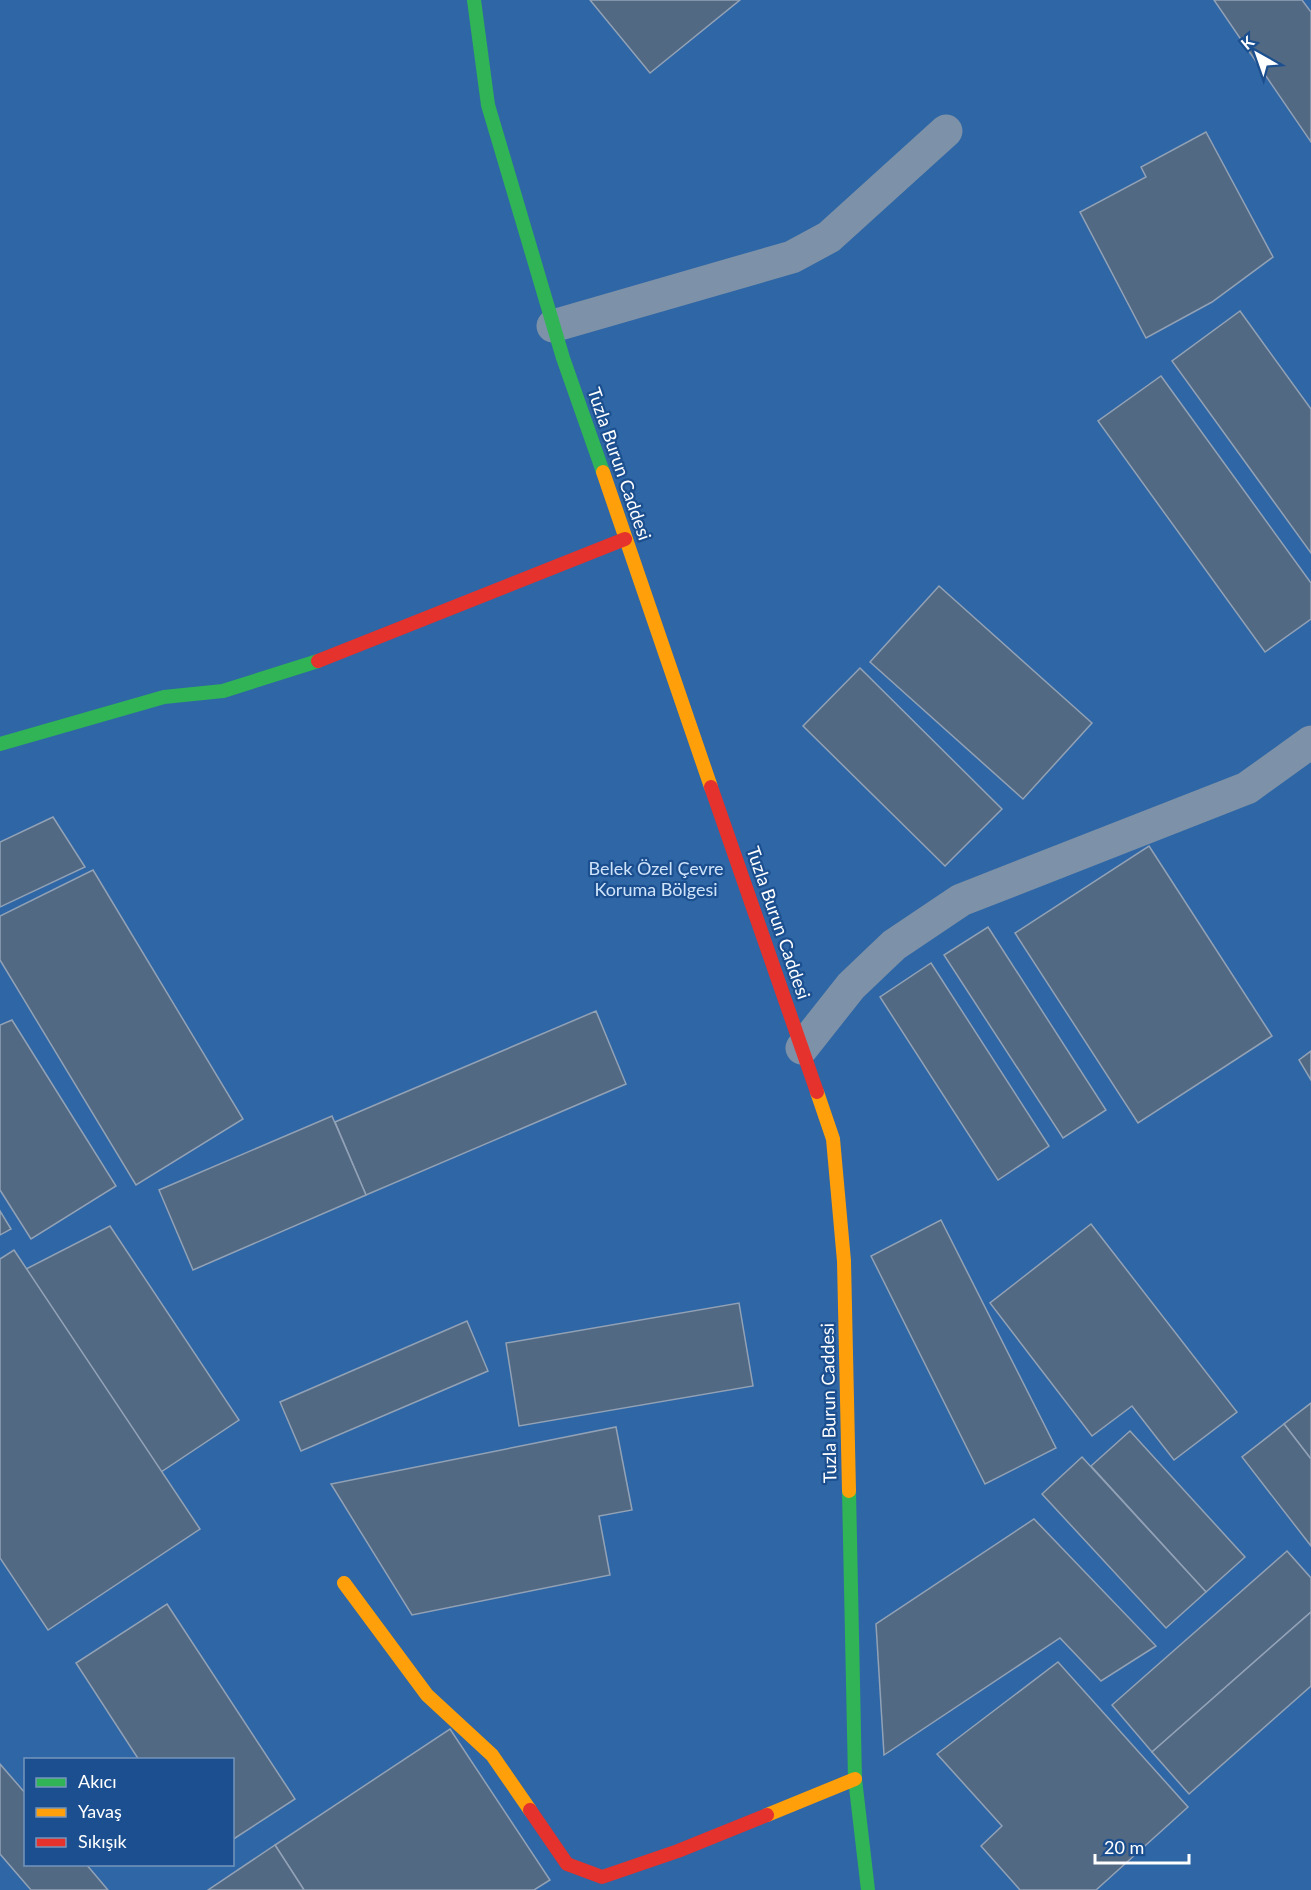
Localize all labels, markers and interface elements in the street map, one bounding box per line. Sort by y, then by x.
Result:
north arrow [1227,24,1287,84]
text: K [1237,31,1258,53]
street label: Tuzla Burun Caddesi [583,384,656,543]
street label: Tuzla Burun Caddesi [742,843,815,1002]
park label: Belek Özel Çevre Koruma Bölgesi [588,857,724,900]
street label: Tuzla Burun Caddesi [816,1323,840,1483]
legend [24,1758,234,1866]
text: Akıcı [78,1770,117,1792]
text: Yavaş [78,1800,122,1822]
scale bar [1095,1827,1190,1865]
text: Sıkışık [78,1830,128,1852]
text: 20 m [1104,1836,1144,1858]

